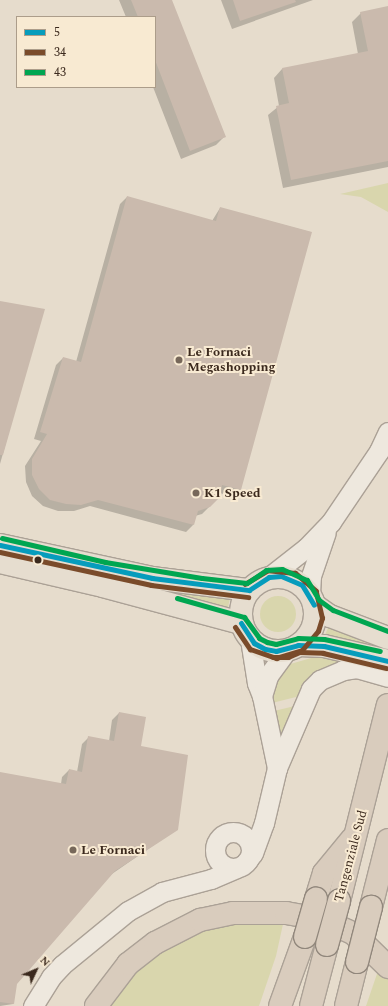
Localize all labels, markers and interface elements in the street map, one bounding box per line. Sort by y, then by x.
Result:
legend [16,16,156,88]
text: 5 [54,23,60,42]
text: 34 [54,43,66,62]
text: 43 [54,63,66,82]
place label: Le Fornaci Megashopping [187,345,276,376]
marker: Le Fornaci Megashopping [174,355,184,365]
place label: K1 Speed [204,485,261,501]
marker: K1 Speed [191,488,201,498]
unlabelled marker [33,555,43,565]
street label: Tangenziale Sud [331,808,371,904]
place label: Le Fornaci [81,842,145,858]
marker: Le Fornaci [68,845,78,855]
north arrow [16,950,56,990]
text: N [36,952,54,970]

